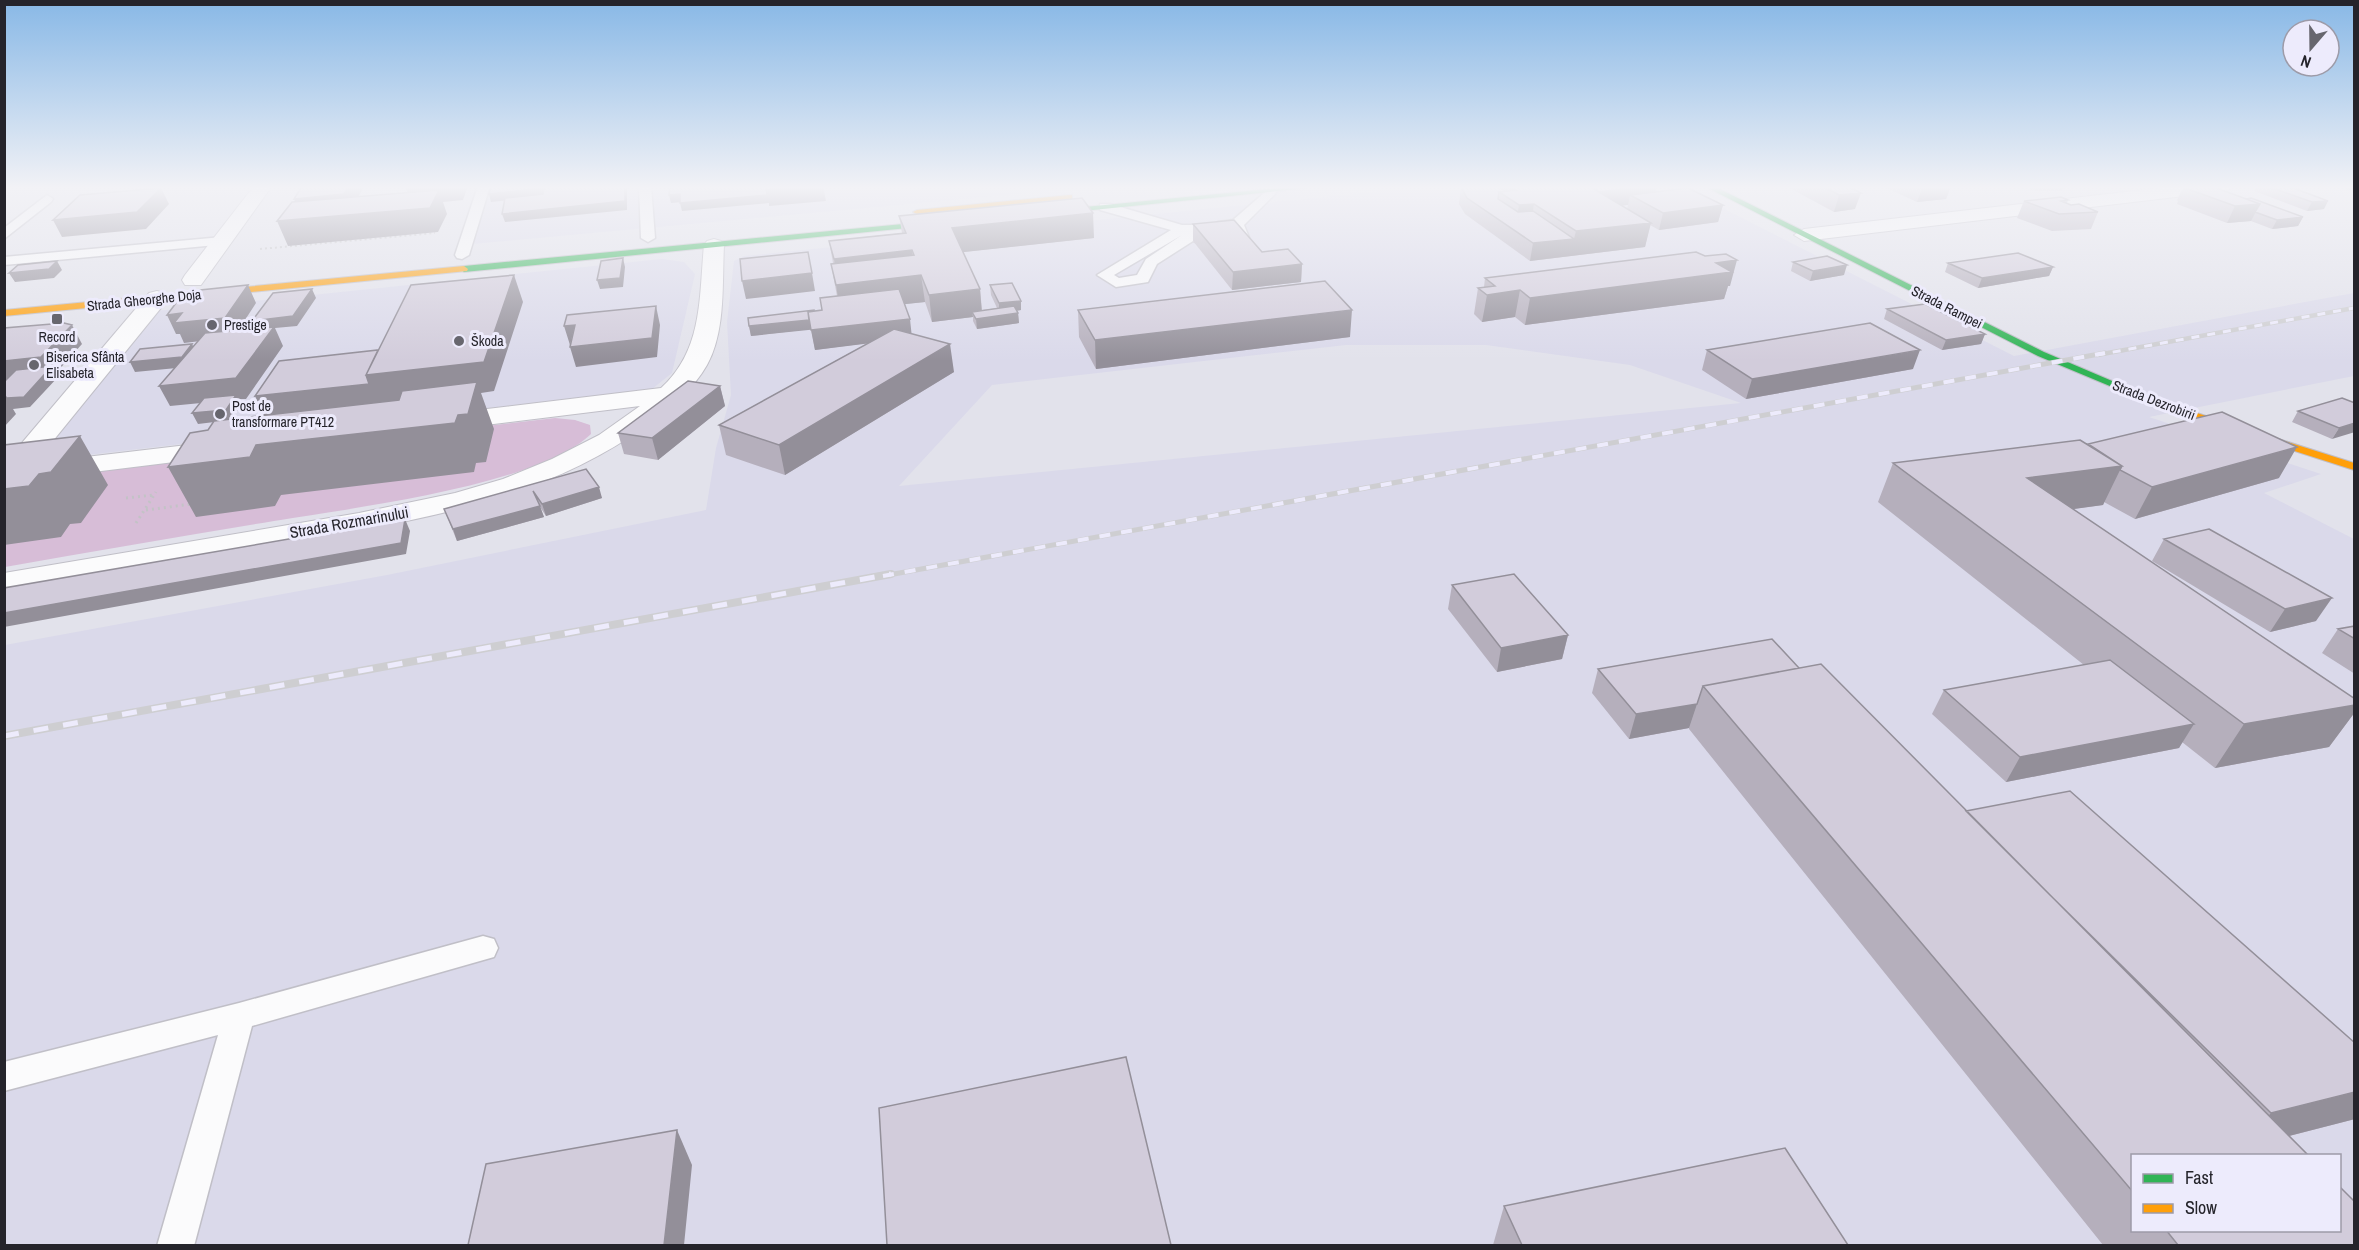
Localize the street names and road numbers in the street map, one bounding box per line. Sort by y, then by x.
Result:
street label: Strada Rampei [1909,281,1985,333]
street label: Strada Gheorghe Doja [86,285,203,315]
street label: Strada Dezrobirii [2110,376,2198,424]
street label: Strada Rozmarinului [288,501,410,543]

